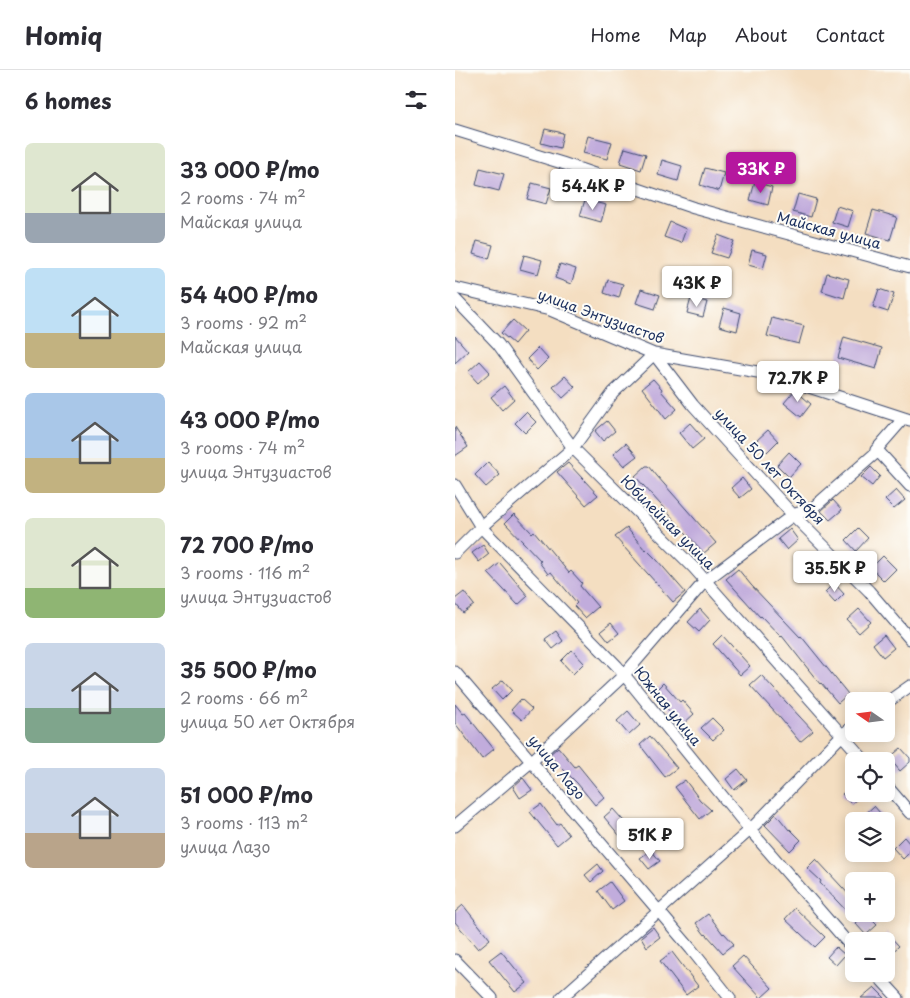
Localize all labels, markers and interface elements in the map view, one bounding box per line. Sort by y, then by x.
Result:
text: Homiq [25,17,102,53]
text: Home [590,21,640,48]
text: Map [668,21,707,48]
text: About [735,21,787,48]
text: Contact [815,21,885,48]
text: 6 homes [25,84,111,116]
icon: filters [402,86,430,114]
pin: 33K ₽ [726,152,796,194]
text: 33 000 ₽/mo [180,153,319,185]
text: 33K ₽ [737,156,785,180]
icon: home [65,163,125,223]
pin: 54.4K ₽ [547,168,639,211]
text: 54.4K ₽ [561,173,625,197]
text: 2 rooms · 74 m² [180,185,306,209]
street label: Майская улица [775,206,883,254]
text: Майская улица [180,209,302,233]
pin: 43K ₽ [662,266,732,308]
text: 43K ₽ [673,270,721,294]
text: 54 400 ₽/mo [180,278,318,310]
street label: улица Энтузиастов [535,283,667,349]
icon: home [65,288,125,348]
text: 3 rooms · 92 m² [180,310,307,334]
text: Майская улица [180,334,302,358]
pin: 72.7K ₽ [752,360,844,403]
text: 72.7K ₽ [768,365,828,389]
text: 43 000 ₽/mo [180,403,320,435]
street label: улица 50 лет Октября [710,403,830,529]
icon: home [65,413,125,473]
text: 3 rooms · 74 m² [180,435,305,459]
text: улица Энтузиастов [180,459,332,483]
street label: Юбилейная улица [616,470,720,574]
text: 72 700 ₽/mo [180,528,314,560]
icon: home [65,538,125,598]
pin: 35.5K ₽ [789,550,881,593]
text: 35.5K ₽ [804,555,866,579]
text: 3 rooms · 116 m² [180,560,310,584]
text: улица Энтузиастов [180,584,332,608]
text: 35 500 ₽/mo [180,653,317,685]
street label: Южная улица [630,662,707,750]
icon: home [65,663,125,723]
text: 2 rooms · 66 m² [180,685,308,709]
north arrow [845,692,895,742]
map controls [845,692,895,982]
text: улица 50 лет Октября [180,709,355,733]
street label: улица Лазо [524,730,591,804]
button: locate [845,752,895,802]
text: 51 000 ₽/mo [180,778,313,810]
icon: home [65,788,125,848]
text: 3 rooms · 113 m² [180,810,308,834]
button: layers [845,812,895,862]
pin: 51K ₽ [615,818,685,860]
text: 51K ₽ [628,822,672,846]
text: улица Лазо [180,834,270,858]
button: + [845,872,895,922]
button: − [845,932,895,982]

